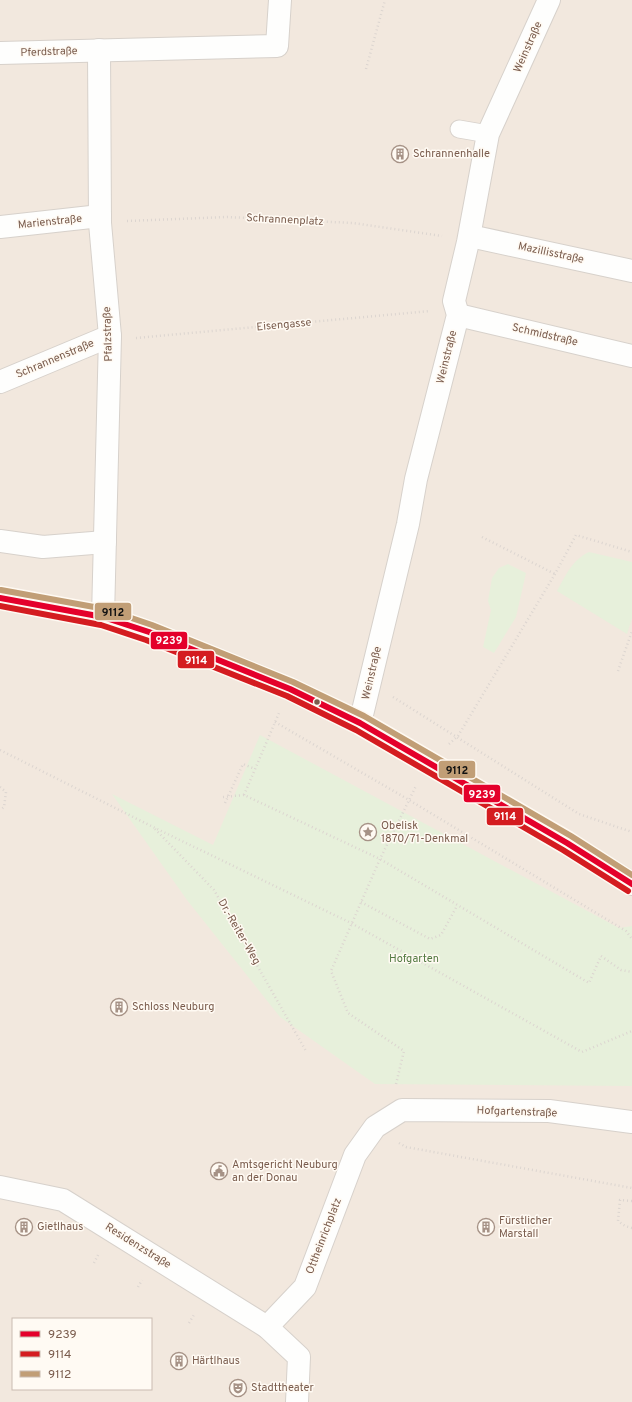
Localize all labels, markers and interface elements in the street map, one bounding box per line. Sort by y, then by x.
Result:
street label: Weinstraße [511,19,546,75]
street label: Pferdstraße [20,44,78,60]
building icon: Schrannenhalle [390,144,410,164]
place label: Schrannenhalle [413,147,490,161]
street label: Schrannenplatz [246,211,324,229]
street label: Marienstraße [17,212,83,232]
street label: Mazillisstraße [517,239,585,267]
street label: Pfalzstraße [100,306,116,362]
street label: Eisengasse [256,316,312,334]
street label: Schmidstraße [511,321,579,349]
street label: Weinstraße [434,329,460,385]
street label: Schrannenstraße [14,336,96,382]
line badge: 9112 [94,602,132,621]
text: 9112 [102,606,124,620]
line badge: 9239 [150,631,188,650]
text: 9239 [156,634,183,648]
street label: Weinstraße [359,645,385,701]
line badge: 9114 [177,650,215,669]
text: 9114 [185,654,207,668]
unlabelled marker [312,697,322,707]
line badge: 9112 [438,760,476,779]
text: 9112 [446,764,468,778]
line badge: 9239 [463,784,501,803]
text: 9239 [469,788,496,802]
line badge: 9114 [486,807,524,826]
text: 9114 [494,810,516,824]
place label: Obelisk 1870/71-Denkmal [381,819,468,846]
place icon: Obelisk 1870/71-Denkmal [358,822,378,842]
street label: Dr.-Reiter-Weg [215,897,263,967]
park label: Hofgarten [389,952,439,966]
building icon: Schloss Neuburg [109,997,129,1017]
place label: Schloss Neuburg [132,1000,214,1014]
street label: Hofgartenstraße [476,1104,558,1120]
place label: Amtsgericht Neuburg an der Donau [232,1158,338,1185]
public building icon: Amtsgericht Neuburg an der Donau [209,1161,229,1181]
street label: Ottheinrichplatz [303,1196,345,1276]
place label: Fürstlicher Marstall [499,1214,553,1241]
building icon: Gietlhaus [14,1217,34,1237]
building icon: Fürstlicher Marstall [476,1217,496,1237]
place label: Gietlhaus [37,1220,83,1234]
street label: Residenzstraße [102,1220,174,1272]
legend [12,1318,152,1390]
text: 9239 [48,1327,77,1343]
text: 9114 [48,1347,71,1363]
building icon: Härtlhaus [169,1351,189,1371]
place label: Härtlhaus [192,1354,240,1368]
text: 9112 [48,1367,71,1383]
theatre icon: Stadttheater [228,1378,248,1398]
place label: Stadttheater [251,1381,315,1395]

